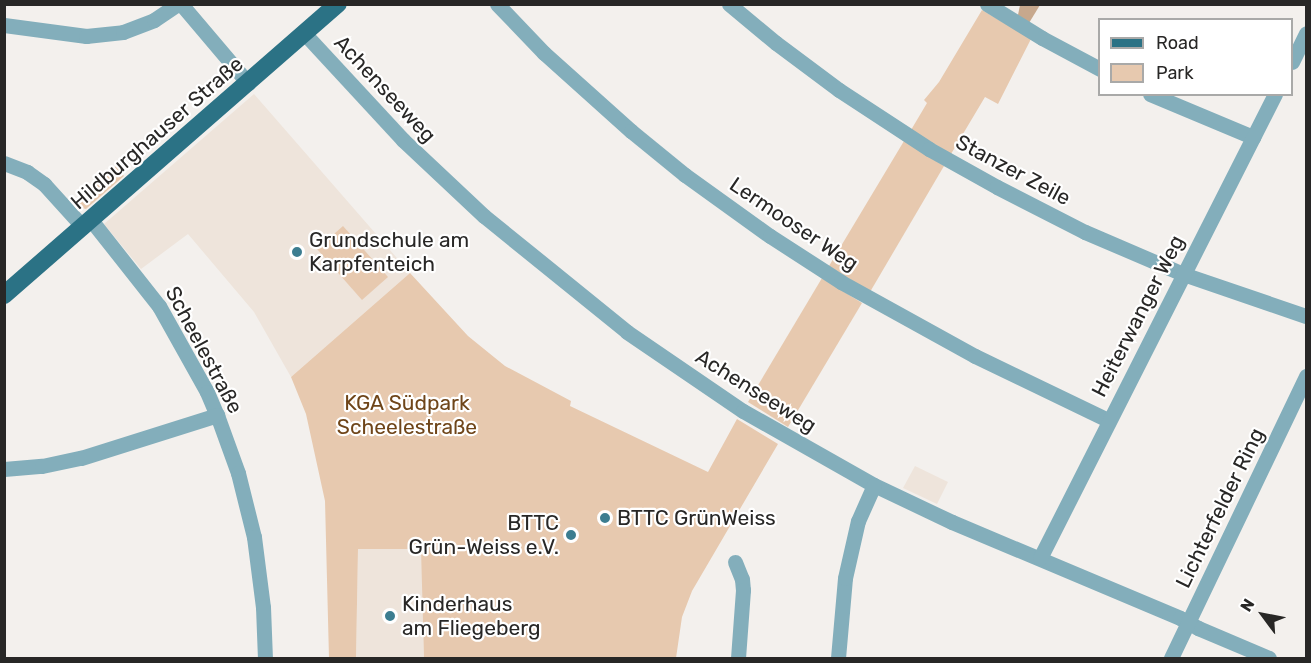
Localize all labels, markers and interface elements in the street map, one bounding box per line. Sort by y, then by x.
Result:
legend [1098,18,1293,96]
street label: Achenseeweg [329,30,441,148]
text: Road [1156,32,1199,54]
street label: Hildburghauser Straße [66,51,248,215]
text: Park [1156,62,1193,84]
street label: Stanzer Zeile [951,129,1075,211]
street label: Lermooser Weg [725,172,863,276]
place label: Grundschule am Karpfenteich [309,227,469,277]
street label: Heiterwanger Weg [1086,231,1190,401]
marker: Grundschule am Karpfenteich [290,245,304,259]
street label: Scheelestraße [160,282,248,418]
street label: Achenseeweg [691,344,821,438]
park label: KGA Südpark Scheelestraße [337,390,477,440]
street label: Lichterfelder Ring [1170,424,1270,592]
place label: BTTC GrünWeiss [617,505,776,531]
place label: BTTC Grün-Weiss e.V. [409,510,559,560]
marker: BTTC GrünWeiss [598,511,612,525]
marker: BTTC Grün-Weiss e.V. [564,528,578,542]
north arrow [1233,585,1293,645]
place label: Kinderhaus am Fliegeberg [402,591,540,641]
text: N [1236,595,1258,615]
marker: Kinderhaus am Fliegeberg [383,609,397,623]

